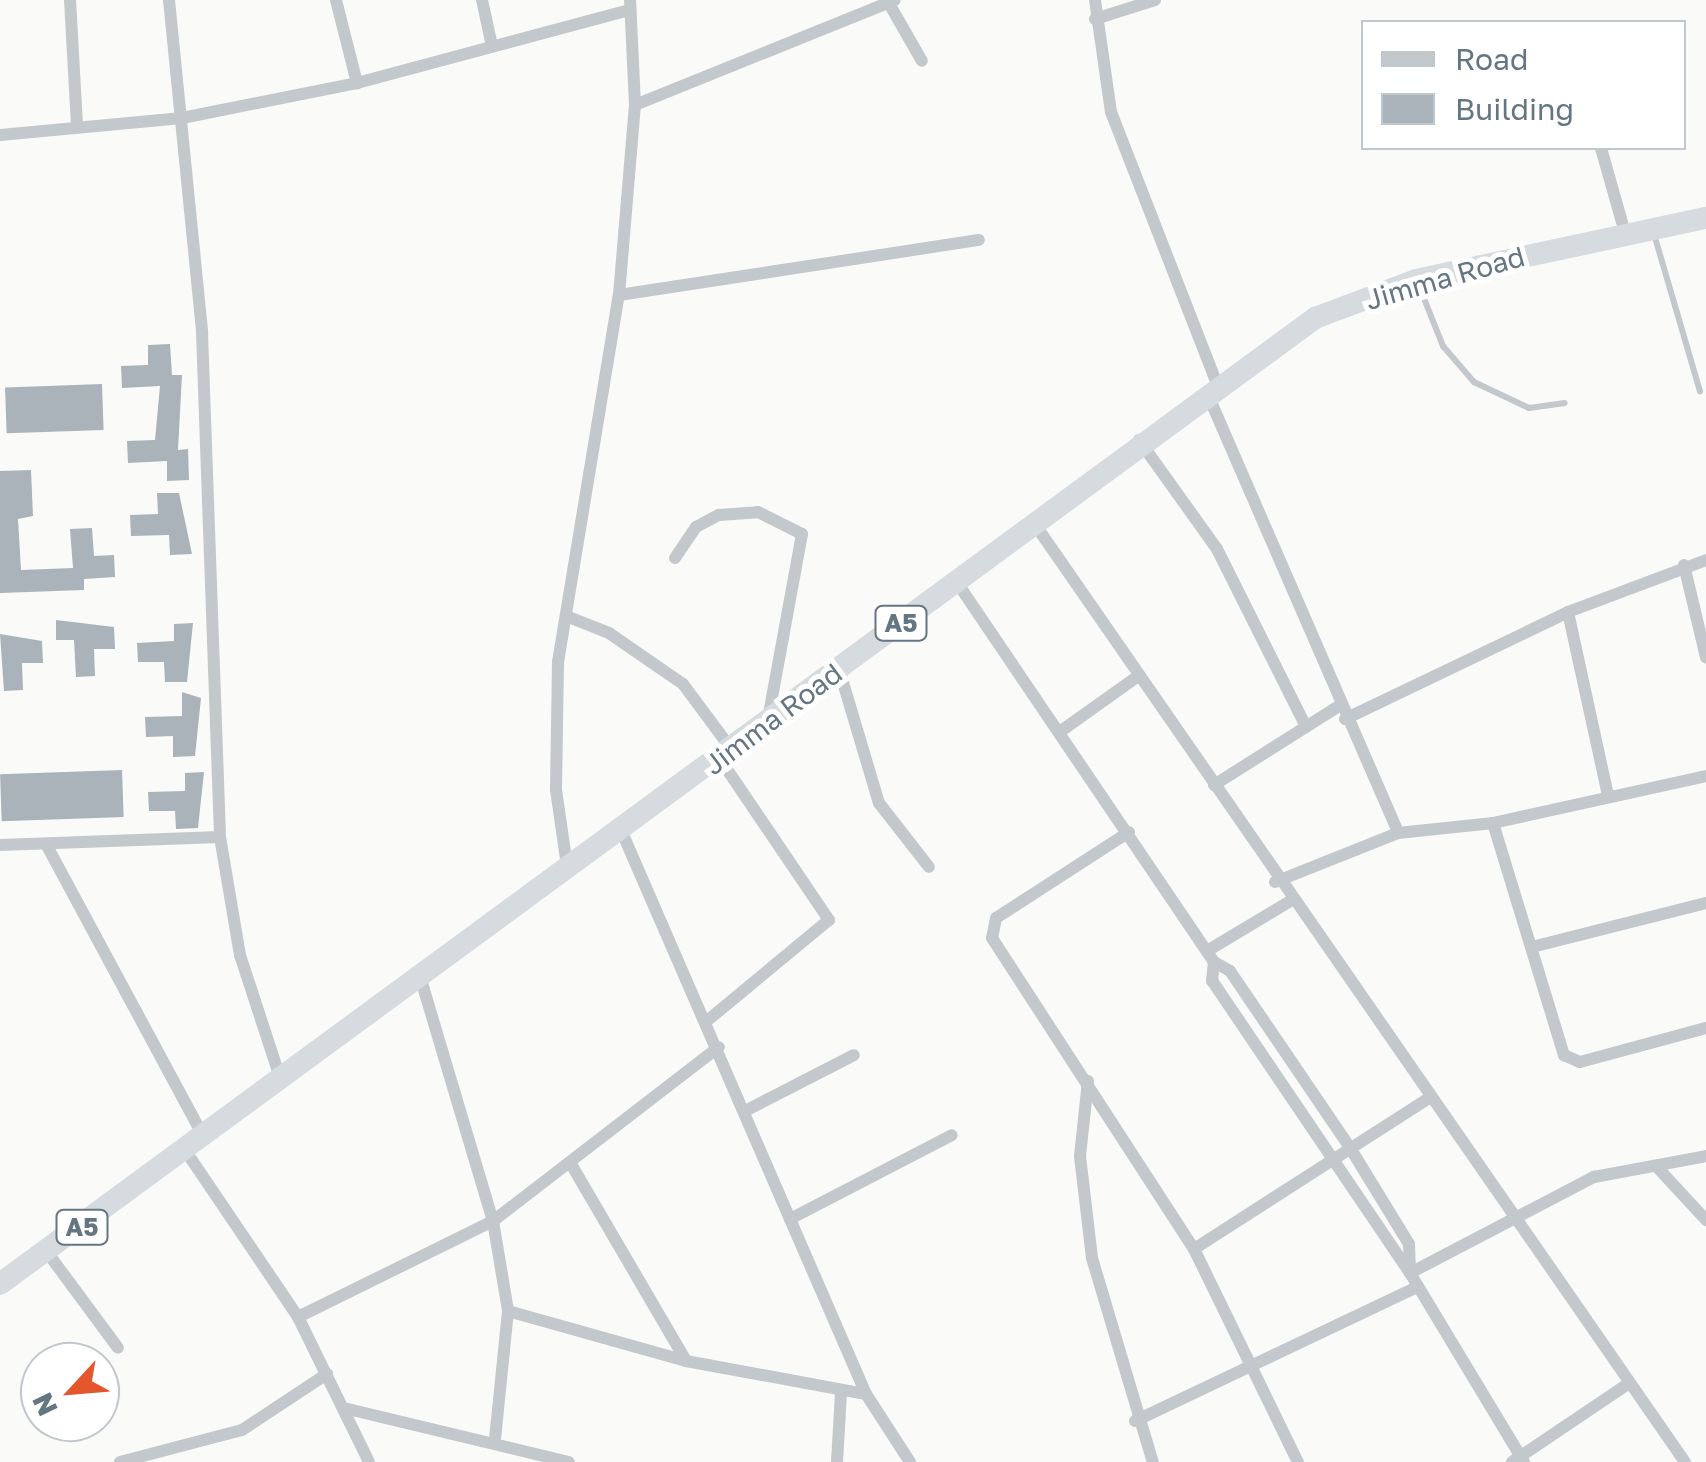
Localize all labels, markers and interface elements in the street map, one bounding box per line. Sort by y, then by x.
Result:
legend [1361,20,1686,150]
text: Road [1455,41,1529,77]
text: Building [1455,91,1574,127]
street label: Jimma Road [1362,239,1528,317]
road number: A5 [874,603,928,643]
street label: Jimma Road [697,656,849,782]
road number: A5 [54,1207,110,1247]
north arrow [20,1342,120,1442]
text: N [25,1388,64,1421]

